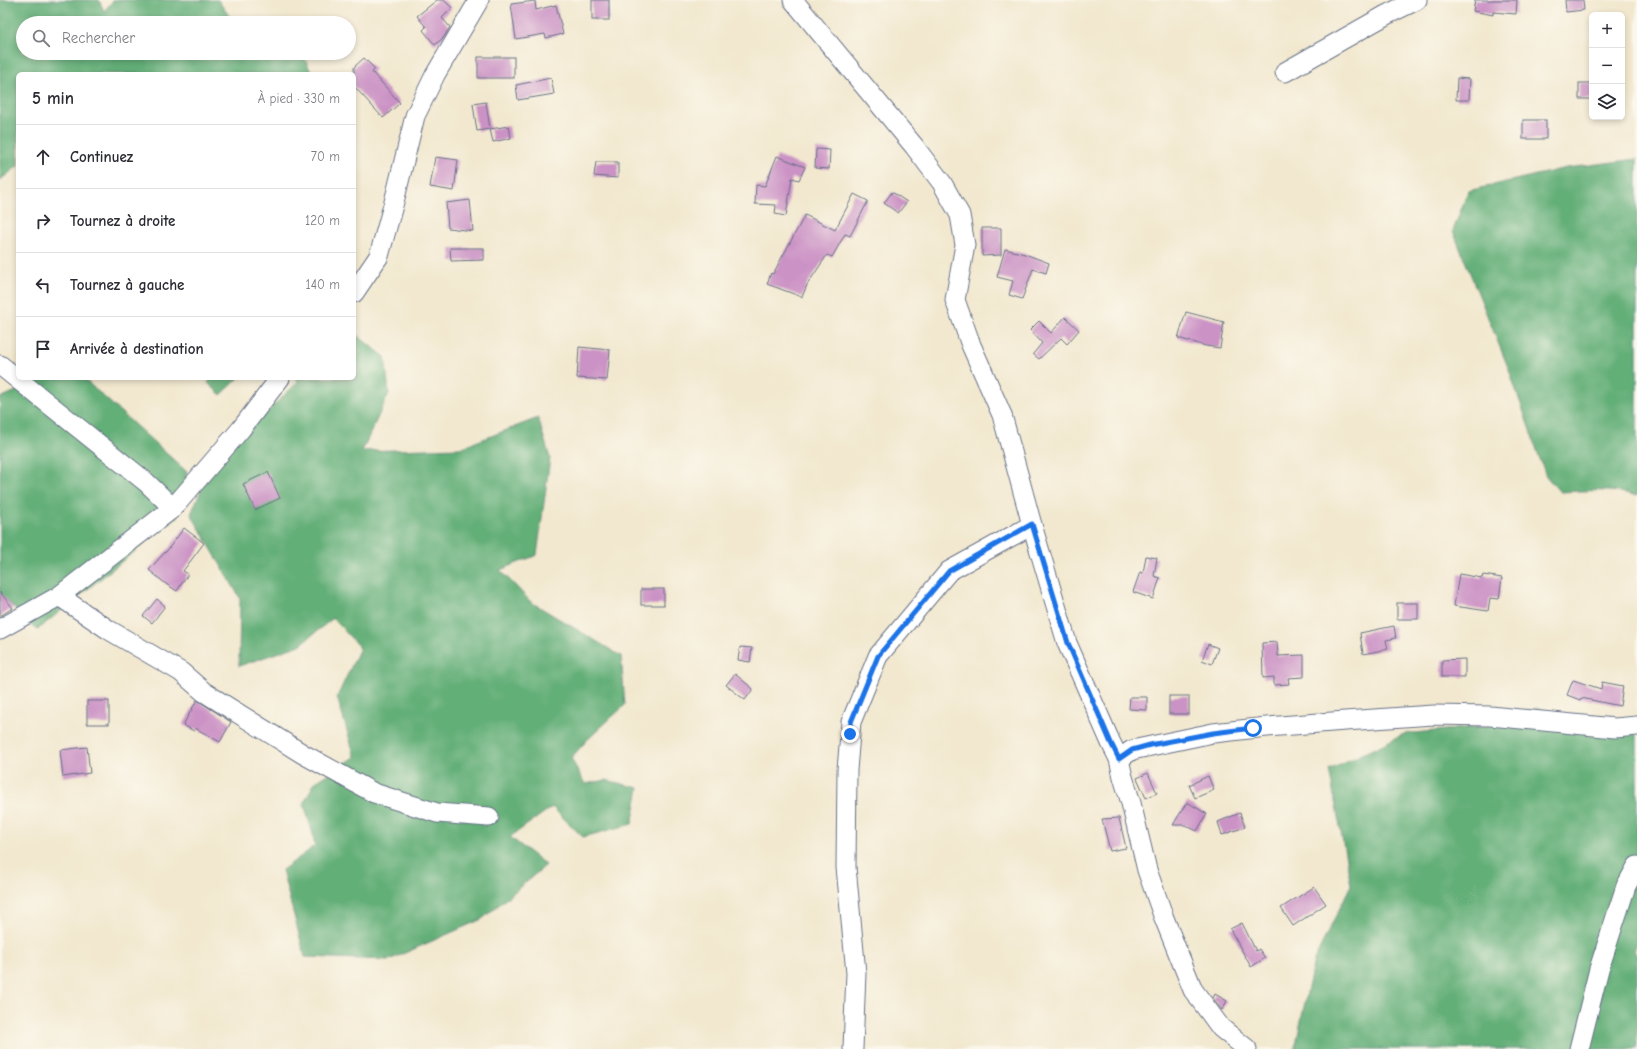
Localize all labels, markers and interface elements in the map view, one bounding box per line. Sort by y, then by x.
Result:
map controls [1589,12,1625,120]
button: + [1589,12,1625,48]
search box [16,16,356,60]
icon: search [30,27,52,49]
text: Rechercher [62,29,135,47]
button: − [1589,48,1625,84]
button: layers [1589,84,1625,120]
text: 5 min [32,89,74,108]
text: À pied · 330 m [258,91,340,106]
icon: ahead [32,146,54,168]
text: Continuez [70,148,133,166]
text: 70 m [311,149,340,164]
icon: right [32,210,54,232]
text: Tournez à droite [70,212,175,230]
text: 120 m [305,213,340,228]
icon: left [32,274,54,296]
text: Tournez à gauche [70,276,184,294]
text: 140 m [306,277,340,292]
icon: arrive [32,338,54,360]
text: Arrivée à destination [70,340,204,358]
route start [1244,719,1262,737]
route end [841,725,859,743]

